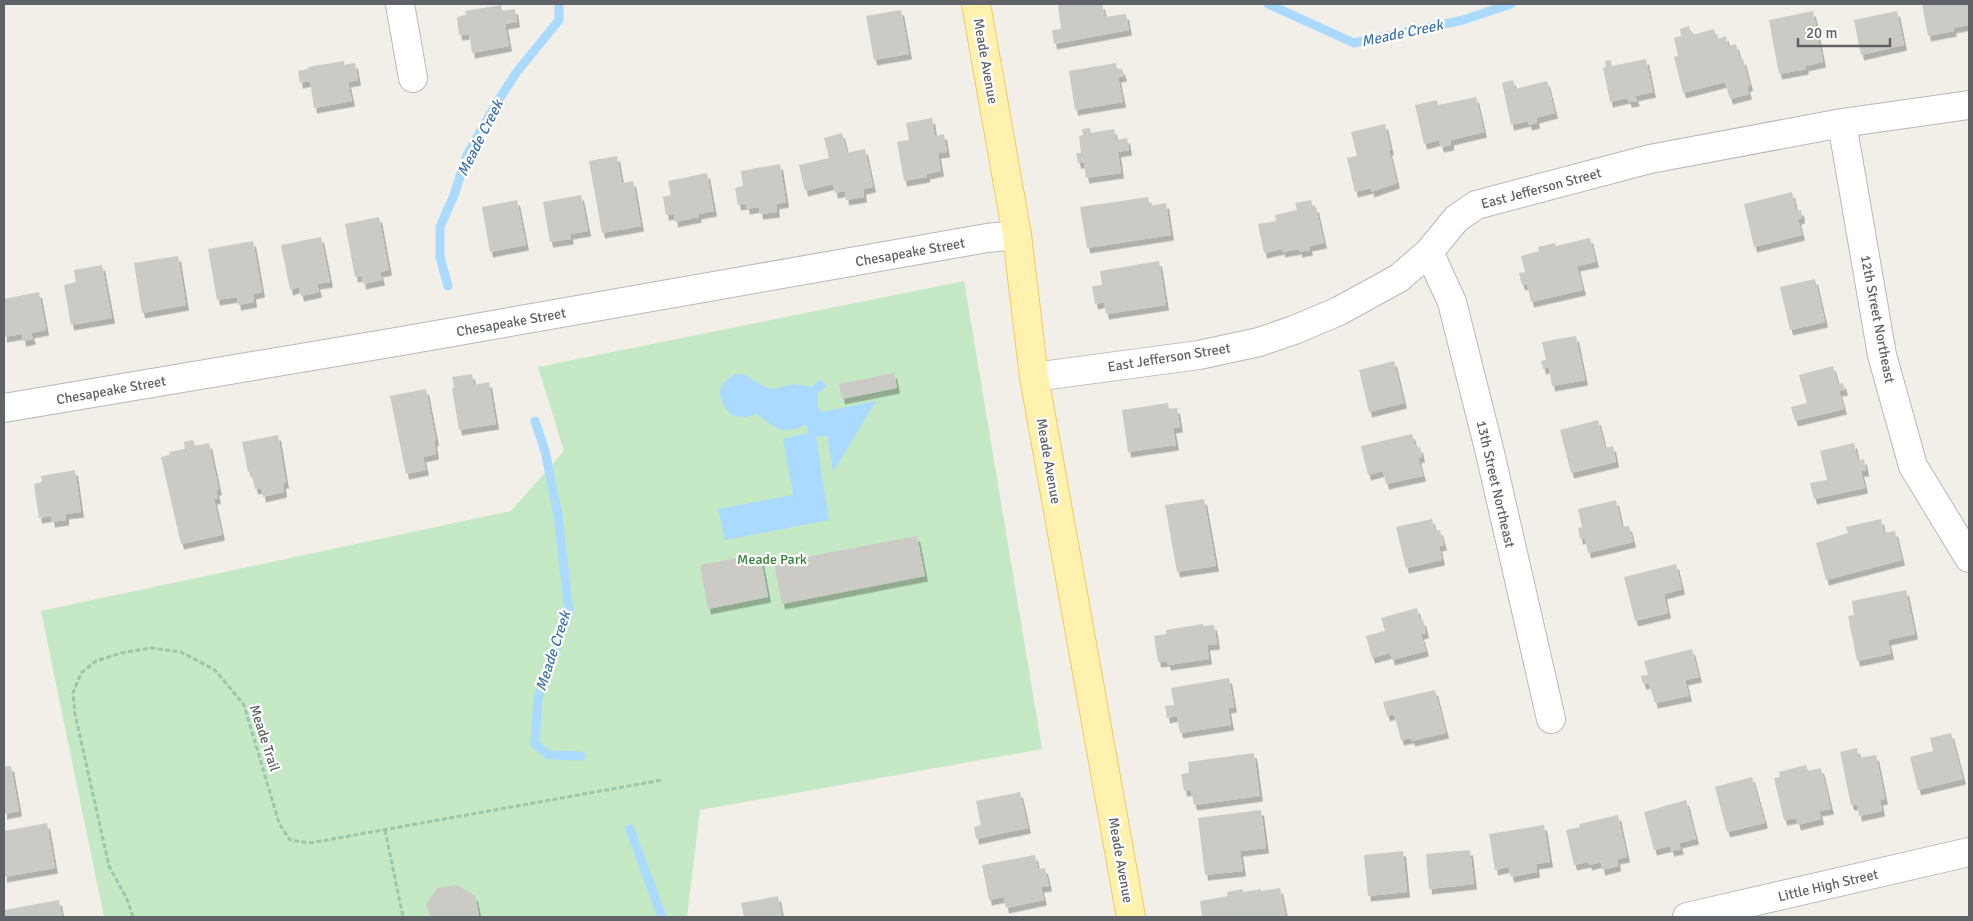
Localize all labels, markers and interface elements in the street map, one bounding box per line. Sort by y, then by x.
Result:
water label: Meade Creek [1360,15,1446,50]
scale bar [1798,15,1890,47]
street label: Meade Avenue [970,17,1001,105]
text: 20 m [1806,24,1837,42]
water label: Meade Creek [453,96,507,179]
street label: East Jefferson Street [1479,164,1603,213]
street label: Chesapeake Street [854,234,966,271]
street label: 12th Street Northeast [1857,254,1898,385]
street label: Chesapeake Street [455,304,567,341]
street label: East Jefferson Street [1107,339,1232,376]
street label: Chesapeake Street [55,372,167,409]
street label: Meade Avenue [1033,417,1064,505]
street label: 13th Street Northeast [1473,419,1518,550]
park label: Meade Park [737,551,807,568]
water label: Meade Creek [532,607,575,693]
street label: Meade Trail [246,703,283,774]
street label: Meade Avenue [1105,816,1136,904]
street label: Little High Street [1776,866,1880,905]

